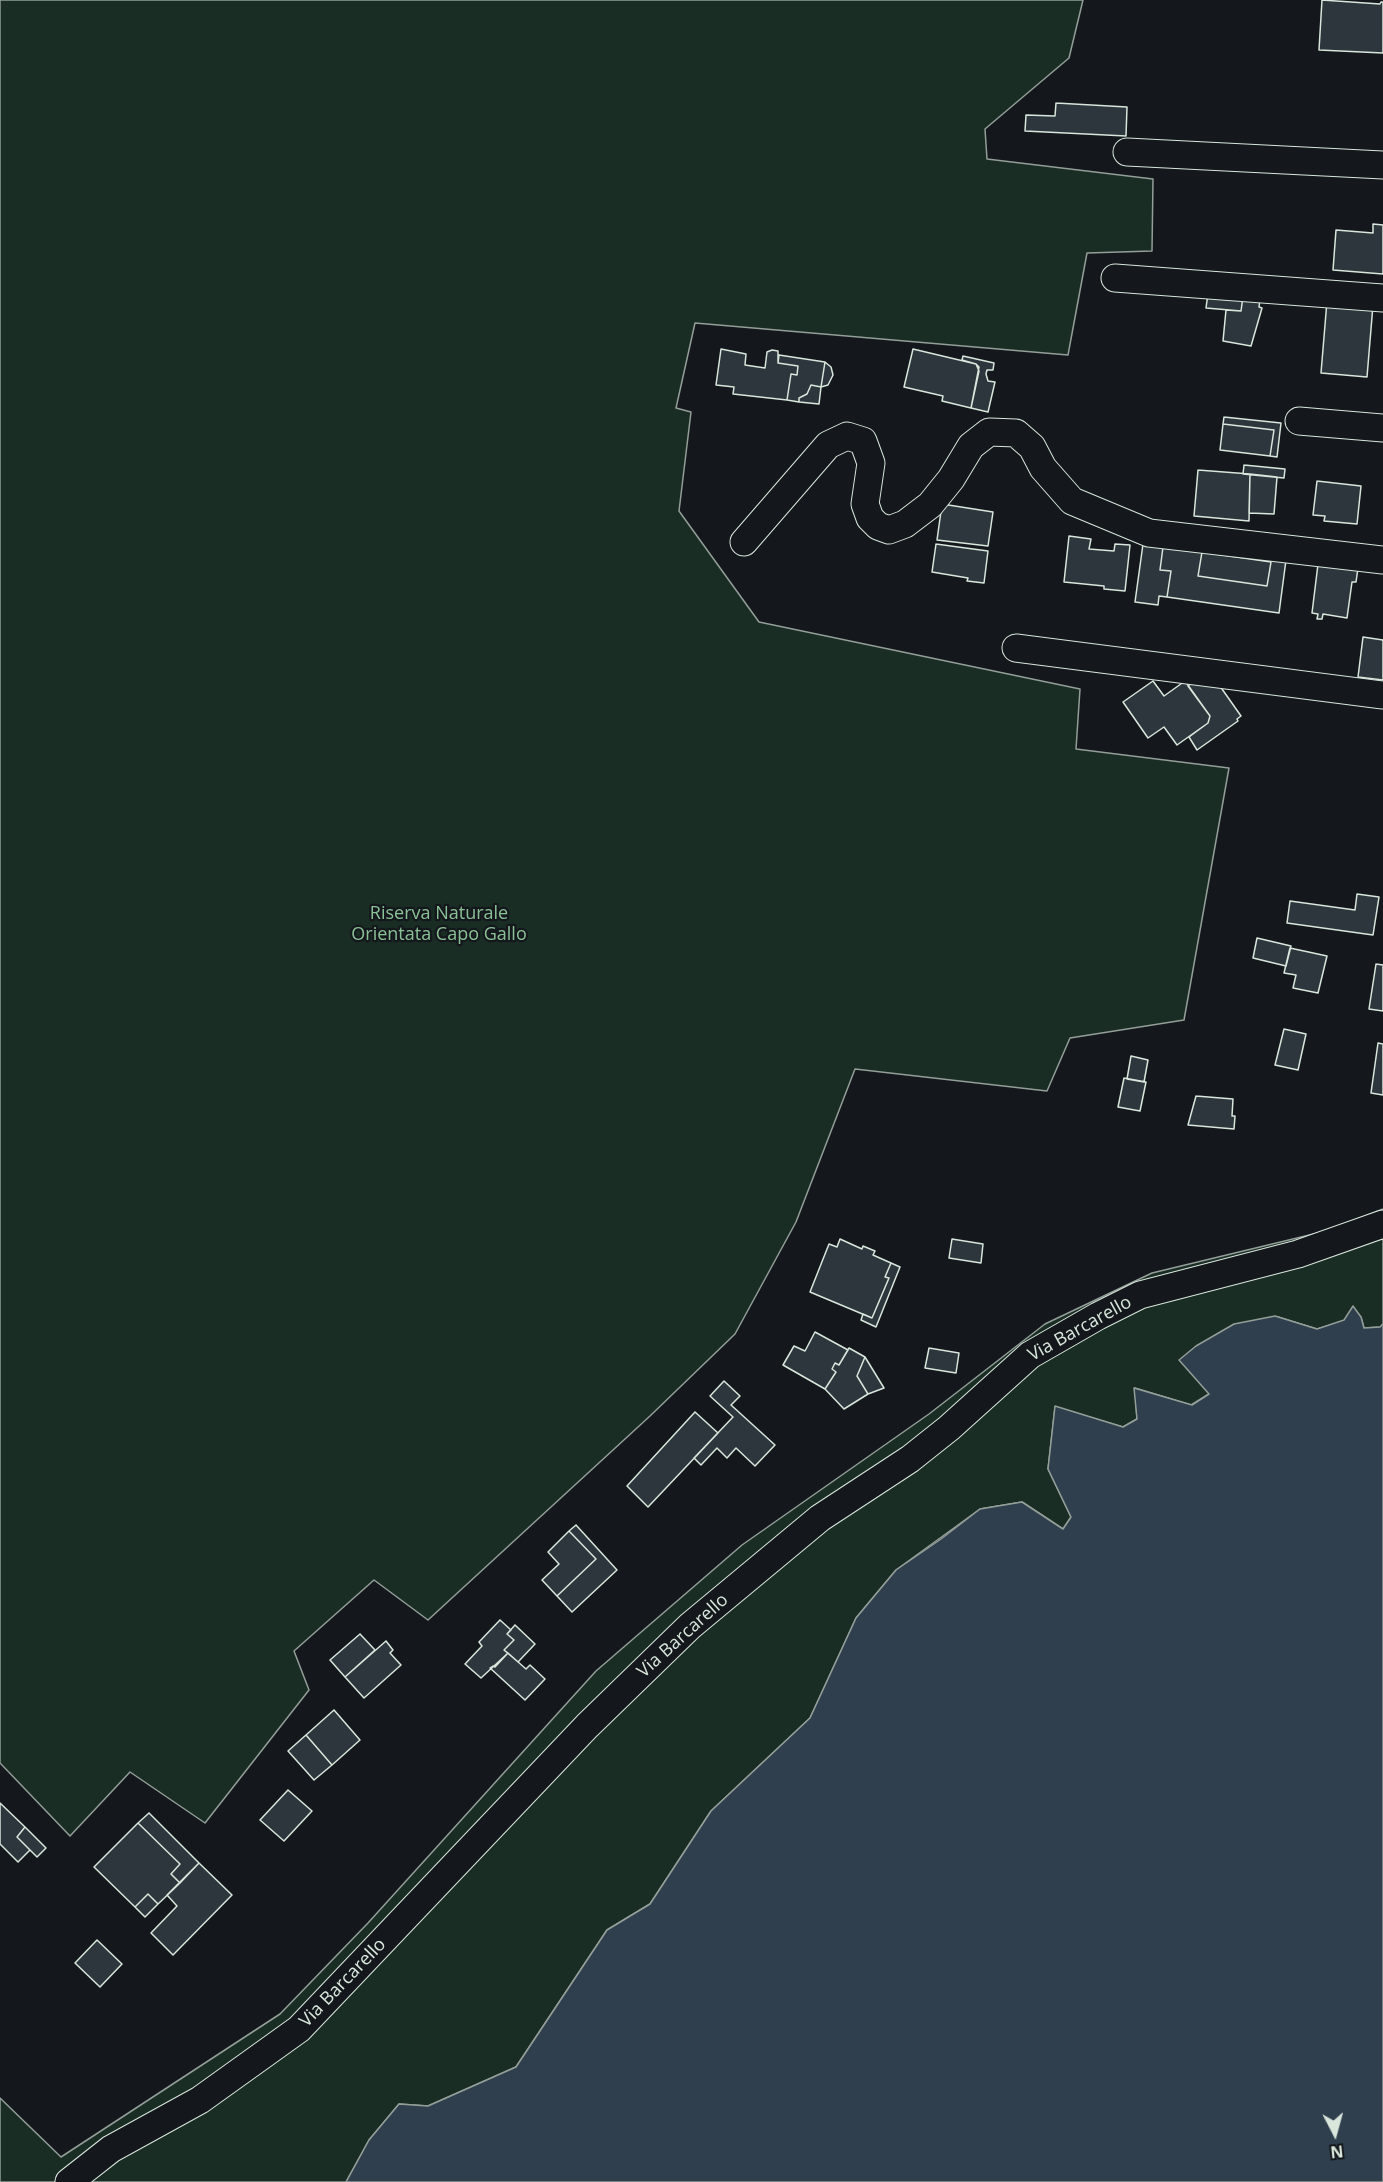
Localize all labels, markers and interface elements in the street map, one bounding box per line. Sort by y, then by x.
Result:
park label: Riserva Naturale Orientata Capo Gallo [351,903,527,946]
street label: Via Barcarello [1024,1292,1136,1366]
street label: Via Barcarello [633,1590,733,1682]
street label: Via Barcarello [295,1934,391,2032]
north arrow [1305,2104,1365,2164]
text: N [1329,2140,1345,2164]

